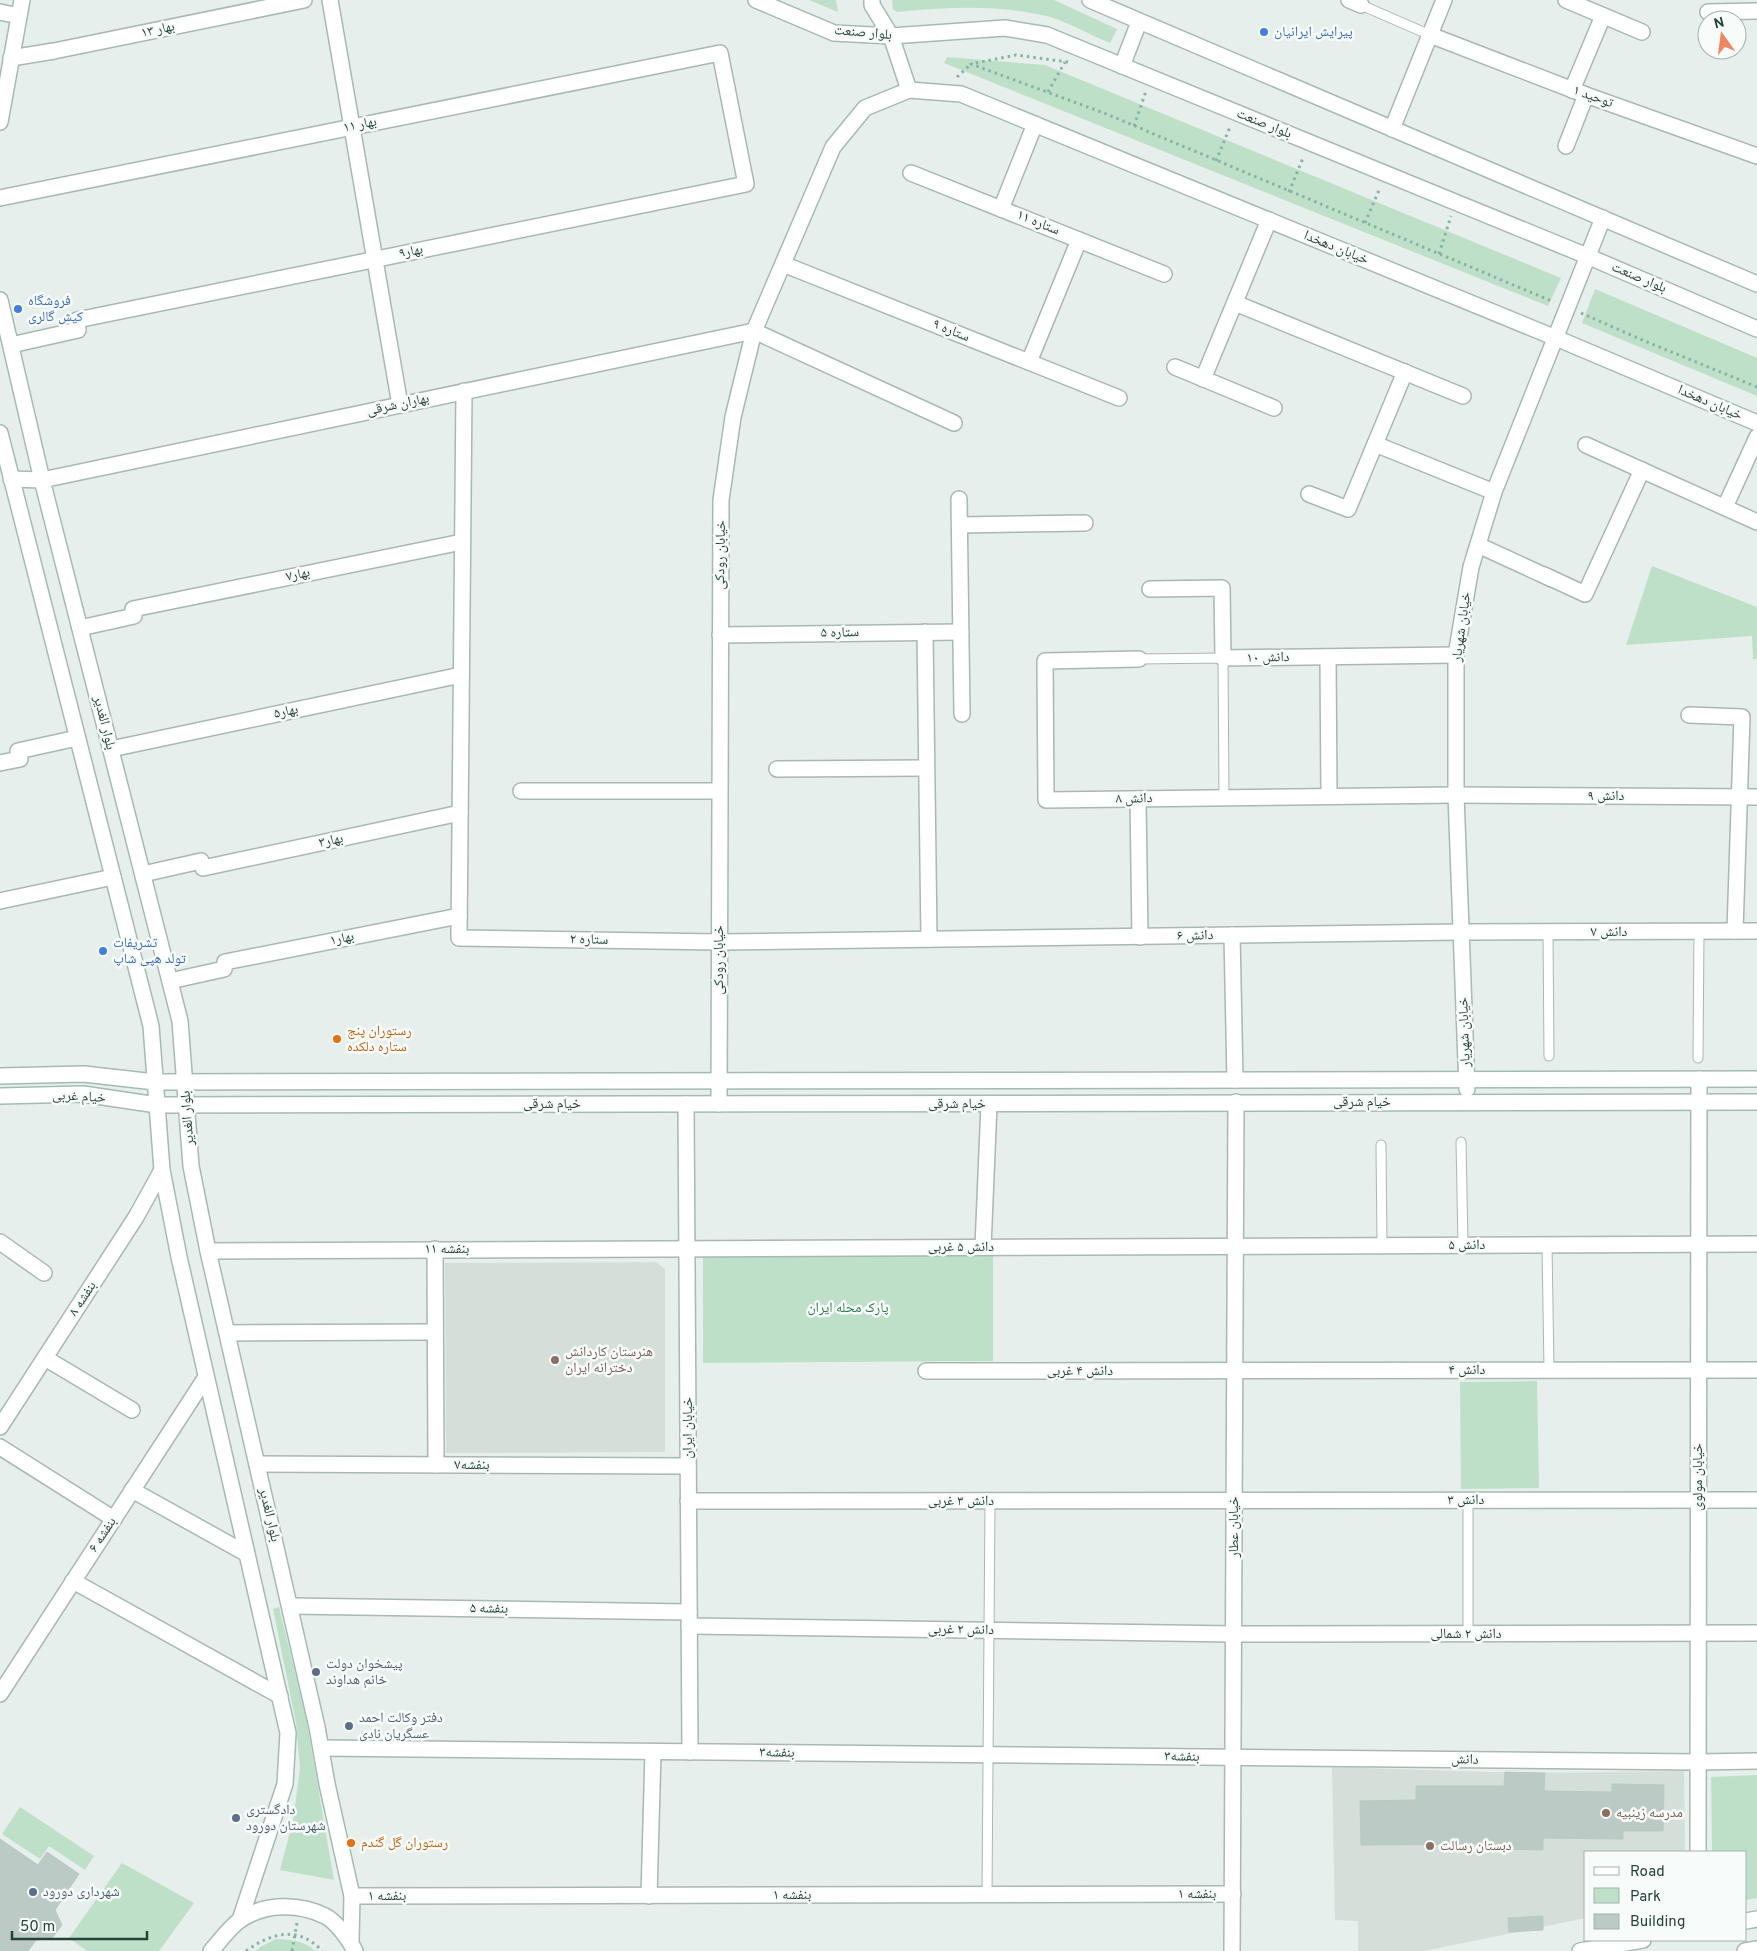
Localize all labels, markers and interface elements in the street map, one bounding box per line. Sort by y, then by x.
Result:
north arrow [1697,10,1747,60]
text: N [1712,14,1726,33]
street label: بهار ۱۳ [140,18,177,42]
street label: بلوار صنعت [833,22,893,44]
place label: پیرایش ایرانیان [1274,24,1353,41]
marker: پیرایش ایرانیان [1258,26,1270,38]
street label: توحید ۱ [1571,82,1616,112]
street label: بلوار صنعت [1234,105,1294,143]
street label: بهار ۱۱ [342,113,378,137]
street label: ستاره ۱۱ [1014,207,1062,239]
street label: خیابان دهخدا [1301,227,1371,269]
street label: بهار۹ [397,241,425,263]
street label: بلوار صنعت [1609,259,1669,297]
place label: فروشگاه کیش گالری [28,293,83,326]
marker: فروشگاه کیش گالری [12,303,24,315]
street label: ستاره ۹ [930,316,972,346]
street label: خیابان دهخدا [1675,382,1745,424]
street label: بهاران شرقی [365,390,431,420]
street label: خیابان رودکی [712,520,730,590]
street label: بهار۷ [284,564,312,586]
street label: خیابان شهریار [1449,591,1475,664]
street label: ستاره ۵ [821,624,859,642]
street label: دانش ۱۰ [1246,649,1290,667]
street label: بلوار الغدیر [89,693,119,752]
street label: بهار۵ [272,701,300,723]
street label: دانش ۹ [1588,788,1625,805]
street label: دانش ۸ [1115,790,1153,808]
street label: بهار۳ [317,830,345,852]
street label: دانش ۷ [1591,924,1628,941]
street label: خیابان رودکی [711,925,728,995]
street label: دانش ۶ [1176,927,1214,945]
street label: بهار۱ [328,928,356,950]
street label: ستاره ۲ [570,931,608,949]
place label: تشریفات تولد هپی شاپ [113,935,186,968]
marker: تشریفات تولد هپی شاپ [97,945,109,957]
street label: خیابان شهریار [1455,996,1475,1068]
place label: رستوران پنج ستاره دلکده [347,1023,412,1056]
marker: رستوران پنج ستاره دلکده [331,1033,343,1045]
street label: خیام غربی [52,1087,106,1107]
street label: بلوار الغدیر [178,1090,198,1147]
street label: خیام شرقی [1333,1094,1391,1111]
street label: خیام شرقی [523,1096,581,1113]
street label: خیام شرقی [928,1096,986,1113]
street label: دانش ۵ [1449,1237,1486,1254]
street label: دانش ۵ غربی [928,1239,994,1256]
street label: بنفشه ۱۱ [425,1241,470,1258]
street label: بنفشه ۸ [65,1278,101,1320]
park label: پارک محله ایران [807,1300,889,1317]
place label: هنرستان کاردانش دخترانه ایران [565,1344,653,1377]
marker: هنرستان کاردانش دخترانه ایران [549,1354,561,1366]
street label: دانش ۴ [1449,1362,1486,1379]
street label: دانش ۴ غربی [1047,1363,1113,1380]
street label: خیابان ایران [680,1397,697,1459]
street label: خیابان مولوی [1690,1443,1707,1511]
street label: بنفشه۷ [454,1457,490,1474]
street label: بلوار الغدیر [254,1485,284,1544]
street label: دانش ۳ [1448,1492,1485,1509]
street label: دانش ۳ غربی [928,1493,994,1510]
street label: خیابان عطار [1226,1496,1243,1559]
street label: بنفشه ۶ [85,1514,121,1556]
street label: بنفشه ۵ [470,1600,509,1618]
street label: دانش ۲ غربی [928,1621,994,1639]
street label: دانش ۲ شمالی [1430,1626,1502,1643]
place label: پیشخوان دولت خانم هداوند [326,1656,403,1689]
marker: پیشخوان دولت خانم هداوند [310,1666,322,1678]
place label: دفتر وکالت احمد عسگریان نادی [359,1710,443,1743]
marker: دفتر وکالت احمد عسگریان نادی [343,1720,355,1732]
street label: بنفشه۳ [759,1744,795,1762]
street label: بنفشه۳ [1164,1748,1200,1766]
street label: دانش [1451,1751,1479,1769]
place label: دادگستری شهرستان دورود [246,1802,326,1835]
place label: مدرسه زینبیه [1616,1805,1683,1822]
marker: مدرسه زینبیه [1600,1807,1612,1819]
marker: دادگستری شهرستان دورود [230,1812,242,1824]
place label: رستوران گل گندم [361,1835,448,1852]
marker: رستوران گل گندم [345,1837,357,1849]
place label: دبستان رسالت [1440,1838,1512,1855]
marker: دبستان رسالت [1424,1840,1436,1852]
legend [1584,1851,1747,1941]
text: Road [1630,1863,1665,1882]
place label: شهرداری دورود [43,1884,120,1901]
marker: شهرداری دورود [27,1886,39,1898]
street label: بنفشه ۱ [1178,1886,1216,1903]
street label: بنفشه ۱ [773,1887,811,1904]
street label: بنفشه ۱ [368,1888,406,1905]
text: Park [1630,1888,1661,1907]
scale bar [12,1908,148,1940]
text: Building [1630,1913,1685,1932]
text: 50 m [20,1918,55,1937]

